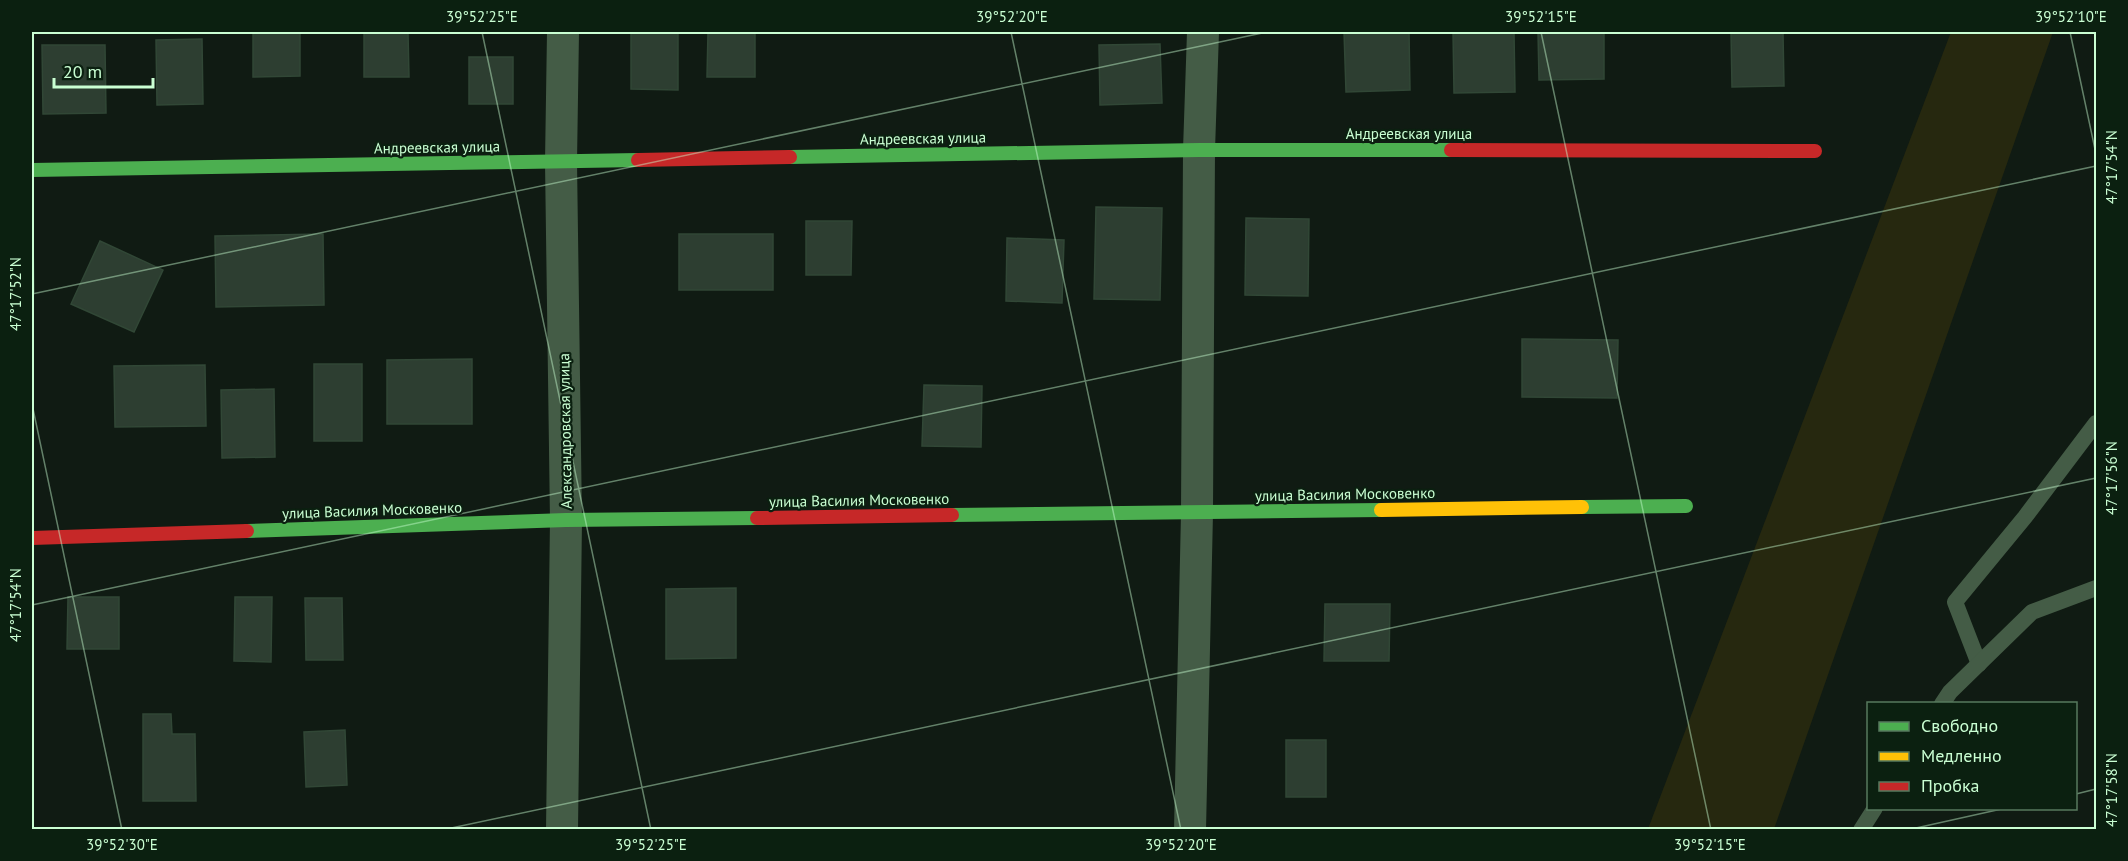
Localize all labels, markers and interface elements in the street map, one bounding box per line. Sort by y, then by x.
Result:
text: 39°52'25"E [446,7,518,26]
text: 39°52'20"E [976,7,1048,26]
text: 39°52'15"E [1505,7,1577,26]
text: 39°52'10"E [2035,7,2107,26]
scale bar [54,51,153,89]
text: 20 m [63,60,102,83]
street label: Андреевская улица [1346,124,1472,143]
street label: Андреевская улица [860,127,986,149]
text: 47°17'54"N [2102,130,2121,204]
street label: Андреевская улица [374,136,500,158]
text: 47°17'52"N [6,257,25,331]
street label: Александровская улица [554,353,576,509]
text: 47°17'56"N [2102,441,2121,515]
street label: улица Василия Московенко [1255,483,1435,505]
street label: улица Василия Московенко [769,489,949,511]
street label: улица Василия Московенко [282,497,462,523]
text: 47°17'54"N [6,568,25,642]
legend [1867,702,2077,810]
text: Свободно [1921,714,1998,737]
text: Медленно [1921,744,2002,767]
text: 47°17'58"N [2102,753,2121,827]
text: Пробка [1921,774,1979,797]
text: 39°52'30"E [86,835,158,854]
text: 39°52'25"E [615,835,687,854]
text: 39°52'20"E [1145,835,1217,854]
text: 39°52'15"E [1674,835,1746,854]

